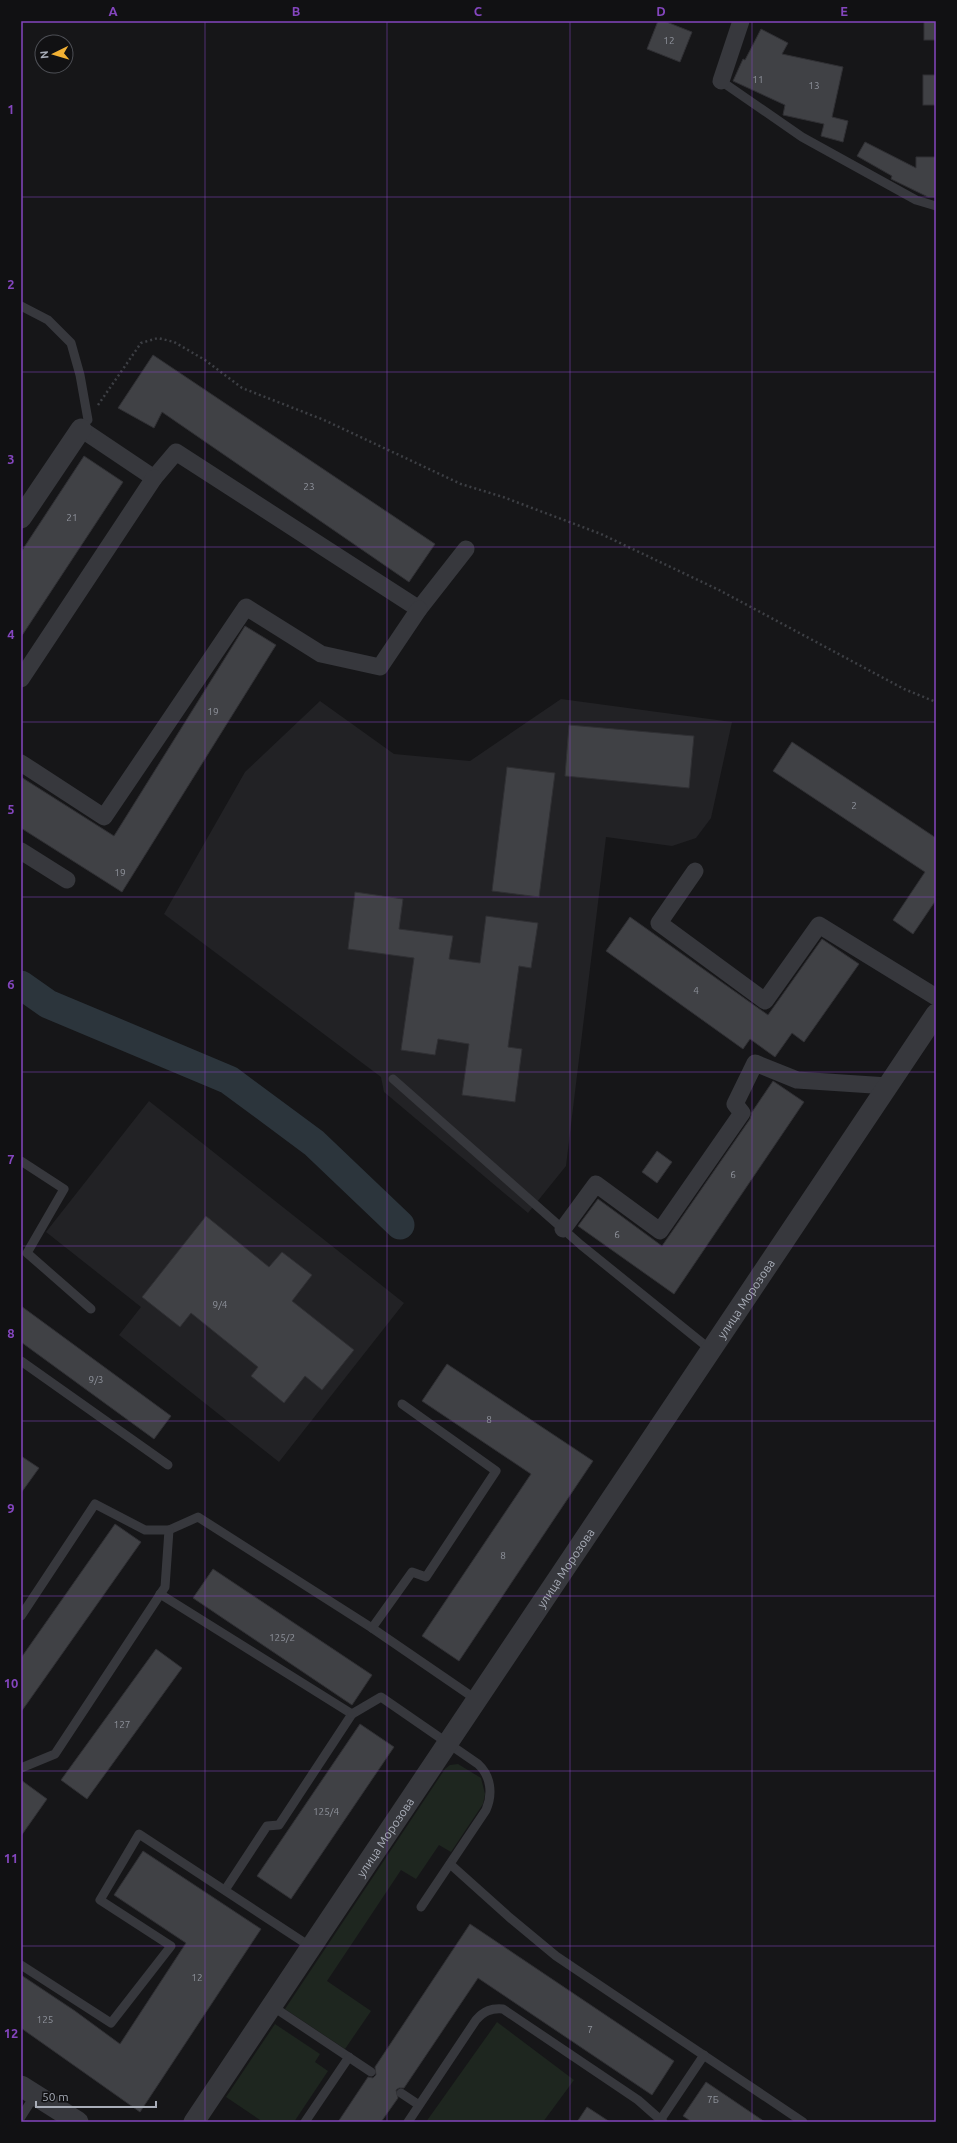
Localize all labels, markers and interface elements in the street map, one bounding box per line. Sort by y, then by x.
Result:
text: A [108,4,118,18]
text: B [292,4,301,18]
text: C [474,4,483,18]
text: D [656,4,666,18]
text: E [840,4,848,18]
north arrow [34,34,74,74]
house number: 12 [663,35,675,46]
text: N [38,50,50,59]
house number: 11 [752,74,764,85]
house number: 13 [808,80,820,91]
text: 1 [7,102,15,116]
text: 2 [7,277,15,291]
text: 3 [7,452,15,466]
house number: 23 [303,481,315,492]
house number: 21 [66,512,78,523]
text: 4 [7,627,15,641]
house number: 19 [207,706,219,717]
house number: 2 [851,800,857,811]
text: 5 [7,802,15,816]
house number: 19 [114,867,126,878]
text: 6 [7,977,15,991]
house number: 4 [693,985,699,996]
text: 7 [7,1152,15,1166]
house number: 6 [730,1169,736,1180]
house number: 6 [614,1229,620,1240]
street label: улица Морозова [714,1256,777,1341]
house number: 9/4 [213,1299,228,1310]
text: 8 [7,1326,15,1340]
house number: 9/3 [89,1374,103,1385]
house number: 8 [486,1414,492,1425]
text: 9 [7,1501,15,1515]
street label: улица Морозова [534,1526,596,1610]
house number: 8 [500,1550,506,1561]
house number: 125/2 [269,1632,295,1643]
text: 10 [4,1676,18,1690]
house number: 127 [114,1719,130,1730]
street label: улица Морозова [354,1795,416,1879]
house number: 125/4 [313,1806,339,1817]
text: 11 [4,1851,18,1865]
house number: 12 [191,1972,203,1983]
house number: 125 [37,2014,53,2025]
house number: 7 [587,2024,593,2035]
text: 12 [4,2026,18,2040]
scale bar [36,2083,156,2109]
text: 50 m [42,2090,69,2103]
house number: 7Б [707,2094,719,2105]

